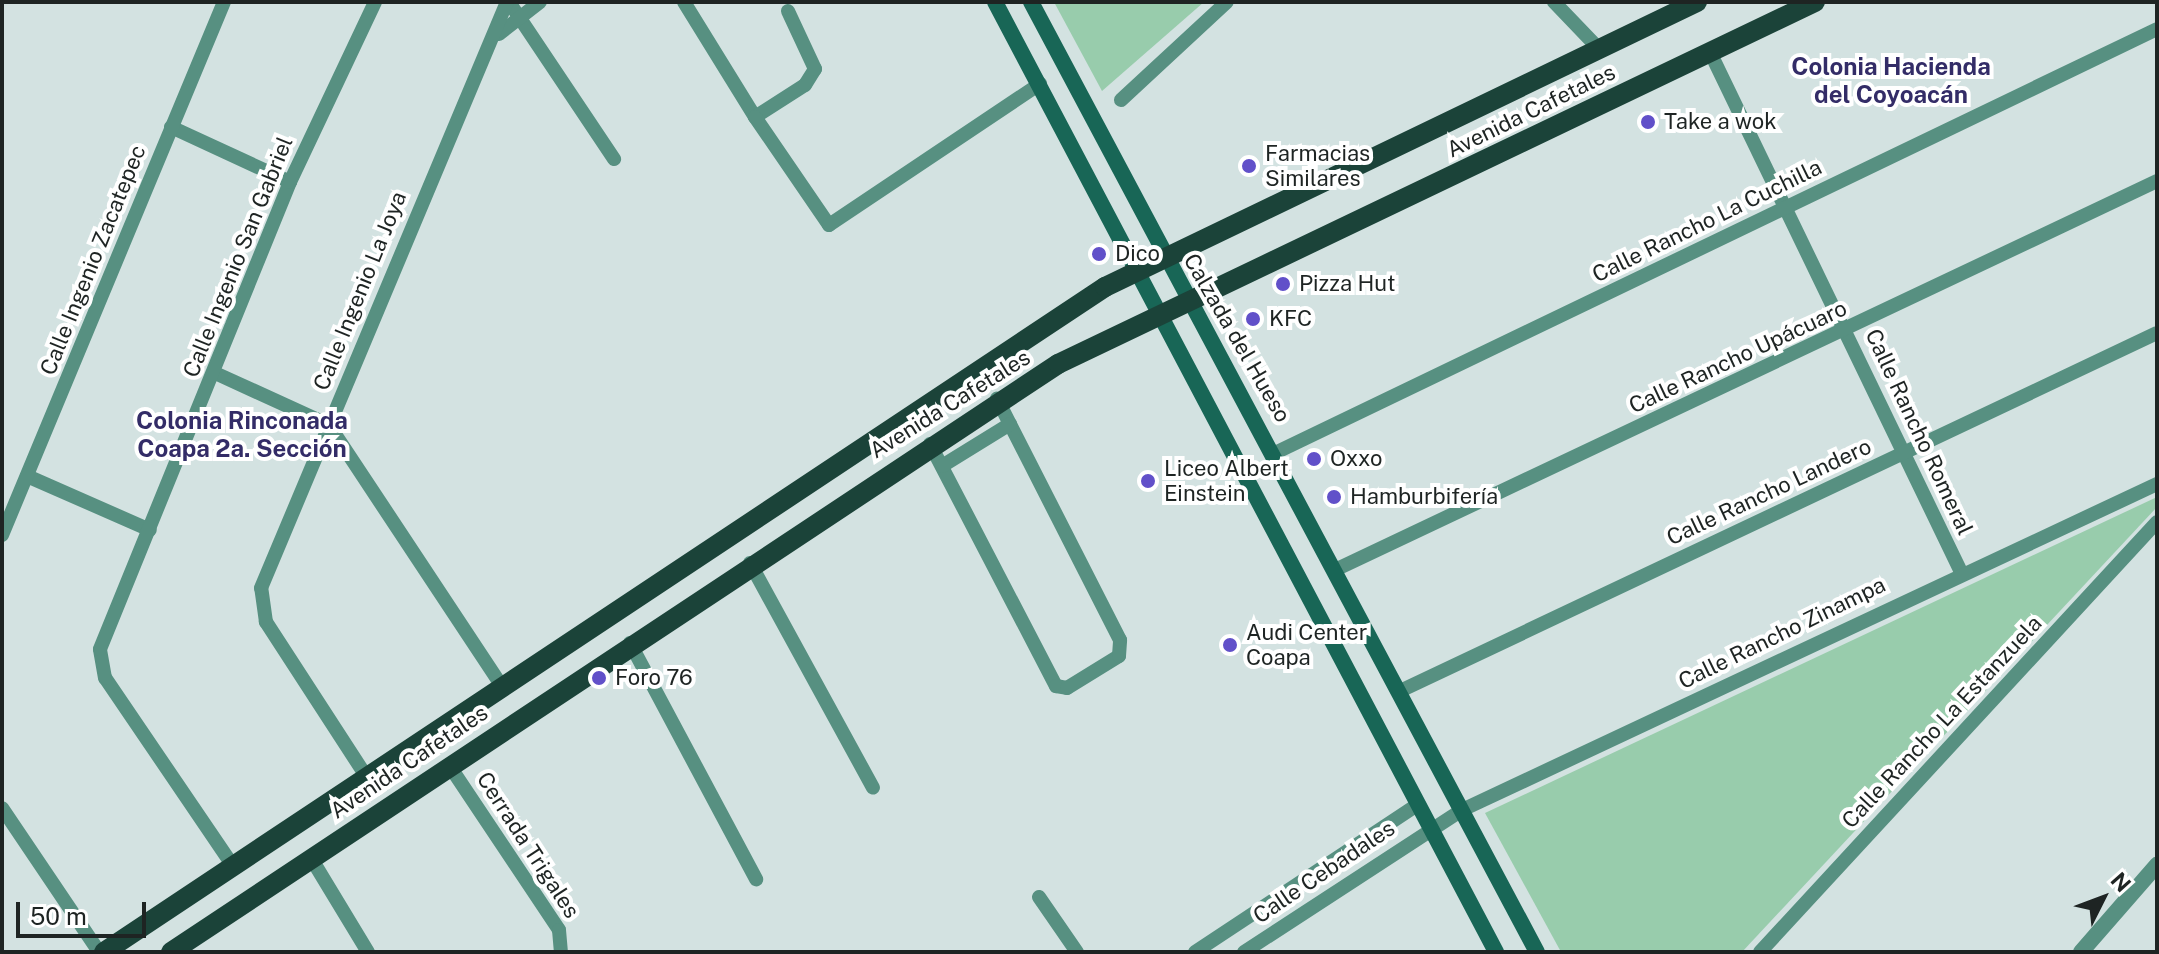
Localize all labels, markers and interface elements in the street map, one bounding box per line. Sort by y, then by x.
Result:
district label: Colonia Hacienda del Coyoacán [1791,53,1991,109]
street label: Avenida Cafetales [1443,59,1619,163]
place label: Take a wok [1664,109,1777,135]
marker: Take a wok [1639,113,1657,131]
street label: Calle Ingenio San Gabriel [178,133,298,381]
place label: Farmacias Similares [1265,140,1370,192]
street label: Calle Ingenio Zacatepec [35,141,151,379]
street label: Calle Rancho La Cuchilla [1588,154,1826,288]
marker: Farmacias Similares [1240,157,1258,175]
street label: Calle Ingenio La Joya [308,188,412,394]
place label: Dico [1115,241,1160,267]
marker: Dico [1090,245,1108,263]
street label: Calzada del Hueso [1178,249,1296,427]
place label: Pizza Hut [1299,271,1396,297]
marker: Pizza Hut [1274,275,1292,293]
street label: Calle Rancho Upácuaro [1625,295,1851,419]
place label: KFC [1269,306,1312,332]
marker: KFC [1244,310,1262,328]
street label: Calle Rancho Romeral [1860,325,1978,539]
street label: Avenida Cafetales [865,344,1035,464]
district label: Colonia Rinconada Coapa 2a. Sección [136,407,348,463]
street label: Calle Rancho Landero [1662,433,1876,551]
place label: Oxxo [1330,446,1382,472]
marker: Oxxo [1305,450,1323,468]
place label: Liceo Albert Einstein [1164,455,1289,506]
marker: Liceo Albert Einstein [1139,472,1157,490]
place label: Hamburbifería [1350,484,1498,510]
marker: Hamburbifería [1325,488,1343,506]
street label: Calle Rancho Zinampa [1674,571,1890,695]
street label: Calle Rancho La Estanzuela [1836,610,2048,834]
place label: Audi Center Coapa [1246,619,1367,670]
marker: Audi Center Coapa [1221,636,1239,654]
place label: Foro 76 [615,665,693,691]
marker: Foro 76 [590,669,608,687]
street label: Avenida Cafetales [325,700,493,824]
street label: Cerrada Trigales [471,767,585,923]
street label: Calle Cebadales [1248,815,1400,929]
north arrow [2063,858,2143,938]
text: N [2105,867,2136,897]
scale bar [20,886,150,936]
text: 50 m [30,902,87,930]

